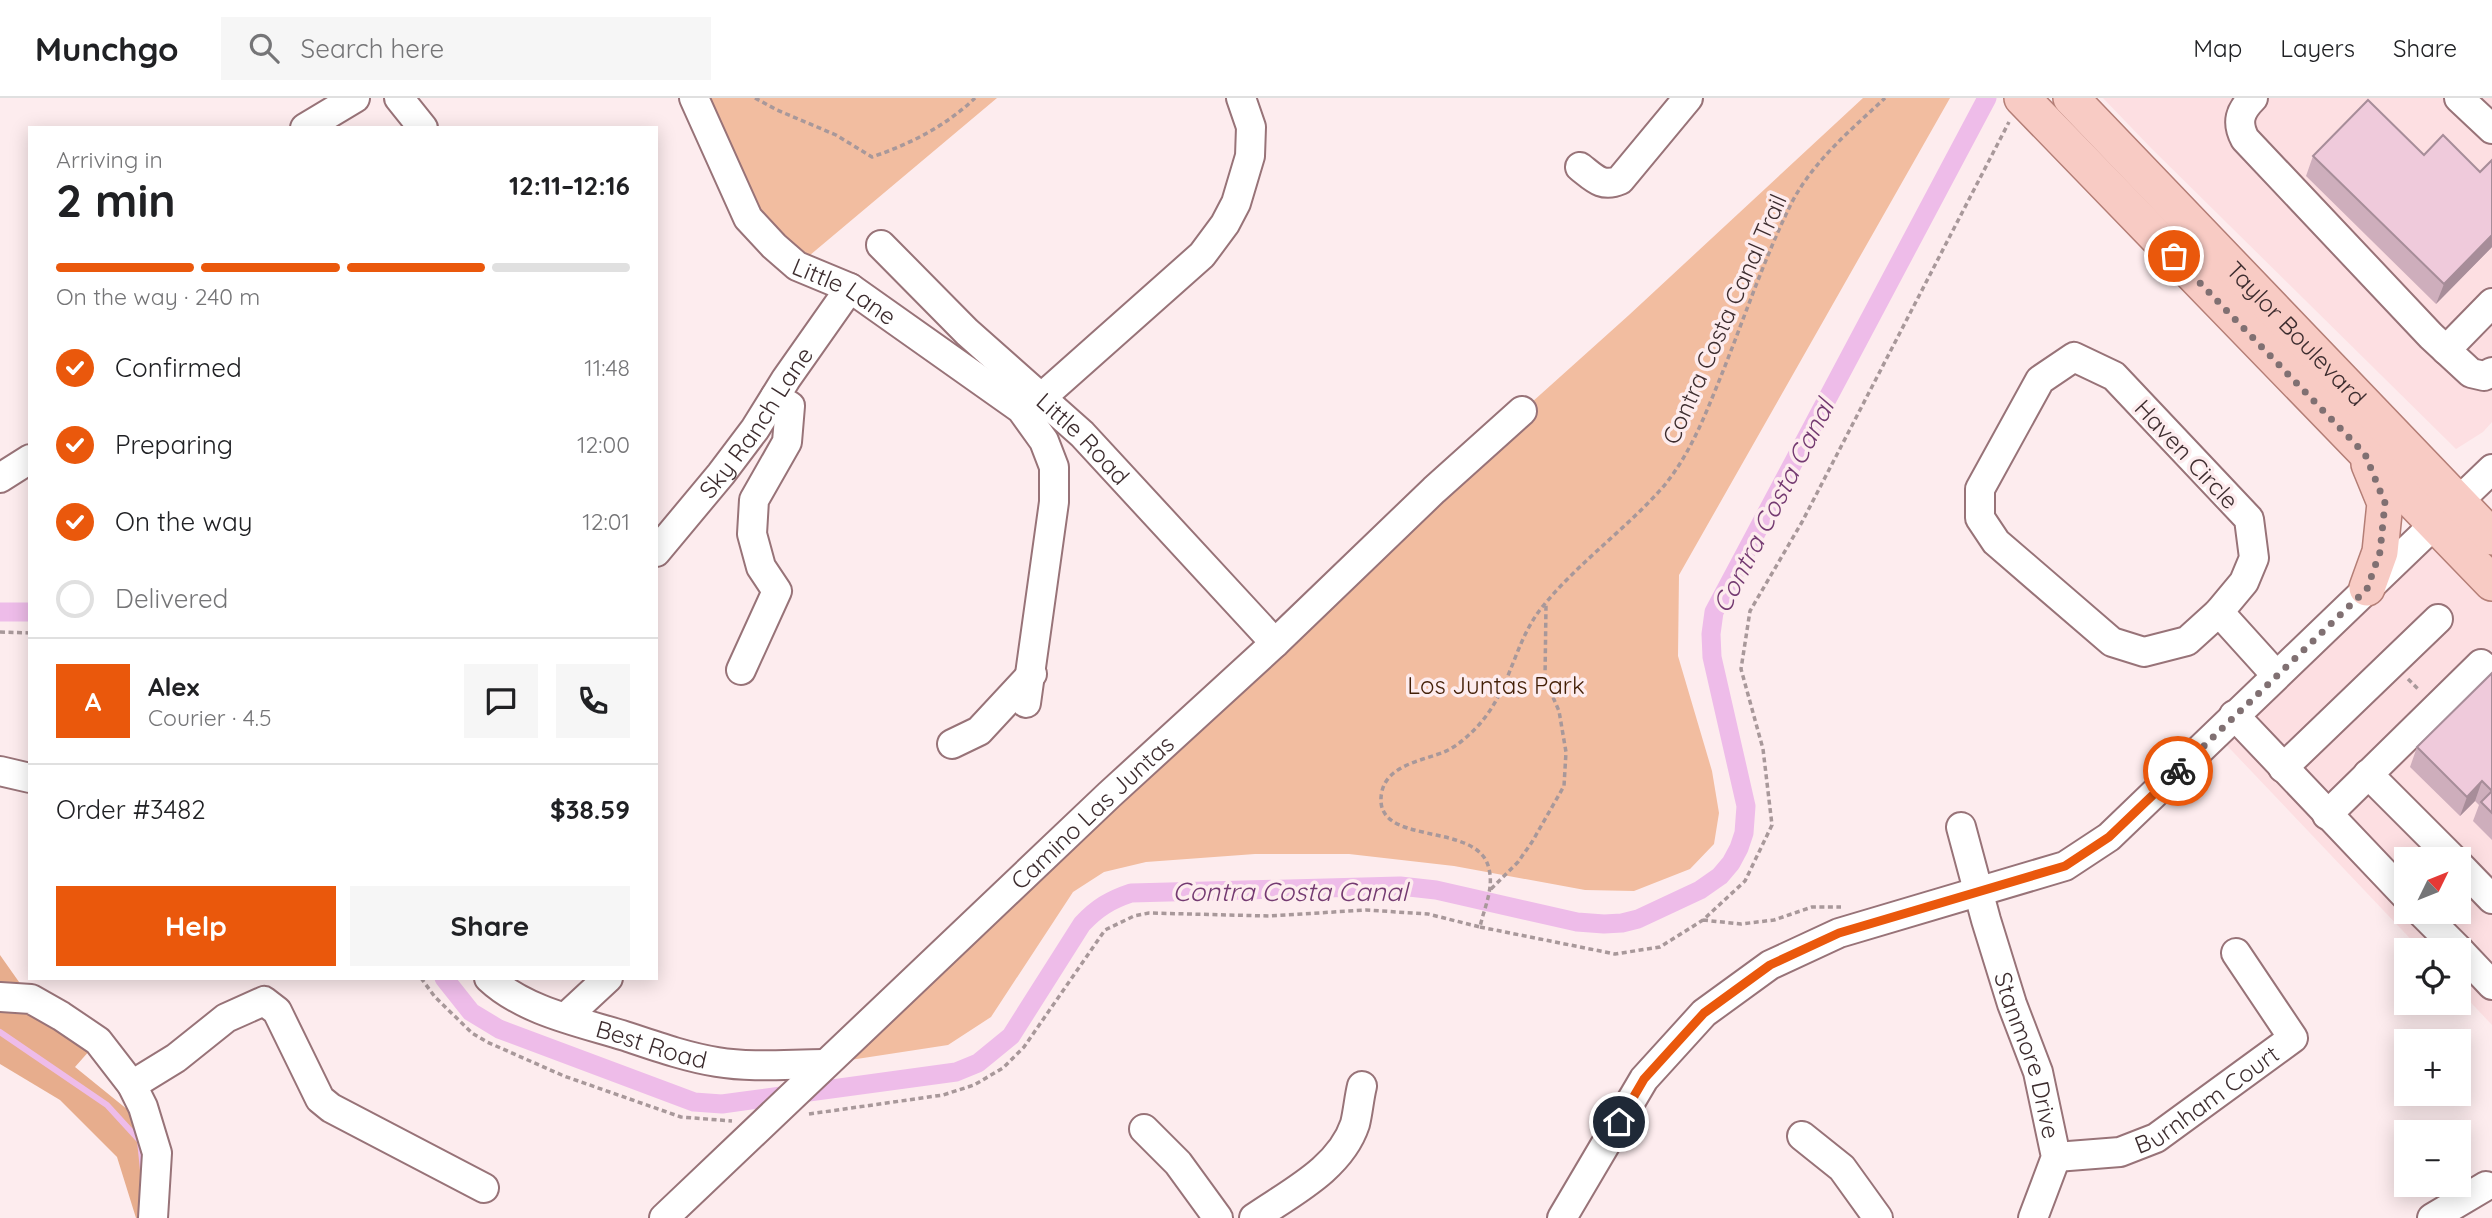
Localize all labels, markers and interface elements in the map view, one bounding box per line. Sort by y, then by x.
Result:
search box [221,17,711,80]
text: Munchgo [35,28,179,69]
icon: search [245,29,283,67]
text: Search here [301,32,444,65]
text: Map [2193,33,2242,63]
text: Layers [2280,33,2355,63]
text: Share [2393,33,2457,63]
text: Arriving in [56,145,163,174]
text: 12:11–12:16 [509,169,630,202]
text: 2 min [56,171,176,229]
street label: Contra Costa Canal Trail [1655,189,1793,449]
pin [2144,226,2204,286]
icon: bag [2155,237,2193,275]
street label: Little Lane [788,251,902,331]
street label: Taylor Boulevard [2220,255,2373,412]
text: On the way · 240 m [56,282,260,311]
street label: Sky Ranch Lane [692,341,819,504]
icon: check [56,349,94,387]
text: Confirmed [115,351,242,384]
text: 11:48 [584,353,630,382]
street label: Little Road [1030,386,1136,491]
water label: Contra Costa Canal [1705,391,1842,618]
street label: Haven Circle [2129,393,2245,515]
icon: check [56,426,94,464]
text: Preparing [115,428,233,461]
text: 12:00 [577,430,630,459]
icon: check [56,503,94,541]
text: On the way [115,505,253,538]
text: 12:01 [582,507,630,536]
text: Delivered [115,582,228,615]
button: chat [464,664,538,738]
button: phone [556,664,630,738]
text: Alex [148,670,199,703]
park label: Los Juntas Park [1407,670,1585,700]
text: A [85,685,101,718]
text: Courier · 4.5 [148,703,272,732]
street label: Camino Las Juntas [1004,728,1180,896]
courier [2143,736,2213,806]
icon: bike [2159,752,2197,790]
text: Order #3482 [56,793,206,826]
text: $38.59 [550,793,630,826]
north arrow [2394,847,2471,924]
map controls [2394,847,2471,1197]
water label: Contra Costa Canal [1172,875,1411,908]
button: Help [56,886,336,966]
button: Share [350,886,630,966]
button: locate [2394,938,2471,1015]
street label: Stanmore Drive [1988,968,2067,1141]
street label: Best Road [593,1013,710,1075]
button: + [2394,1029,2471,1106]
street label: Burnham Court [2130,1038,2285,1160]
pin [1589,1092,1649,1152]
icon: home [1600,1103,1638,1141]
button: − [2394,1120,2471,1197]

